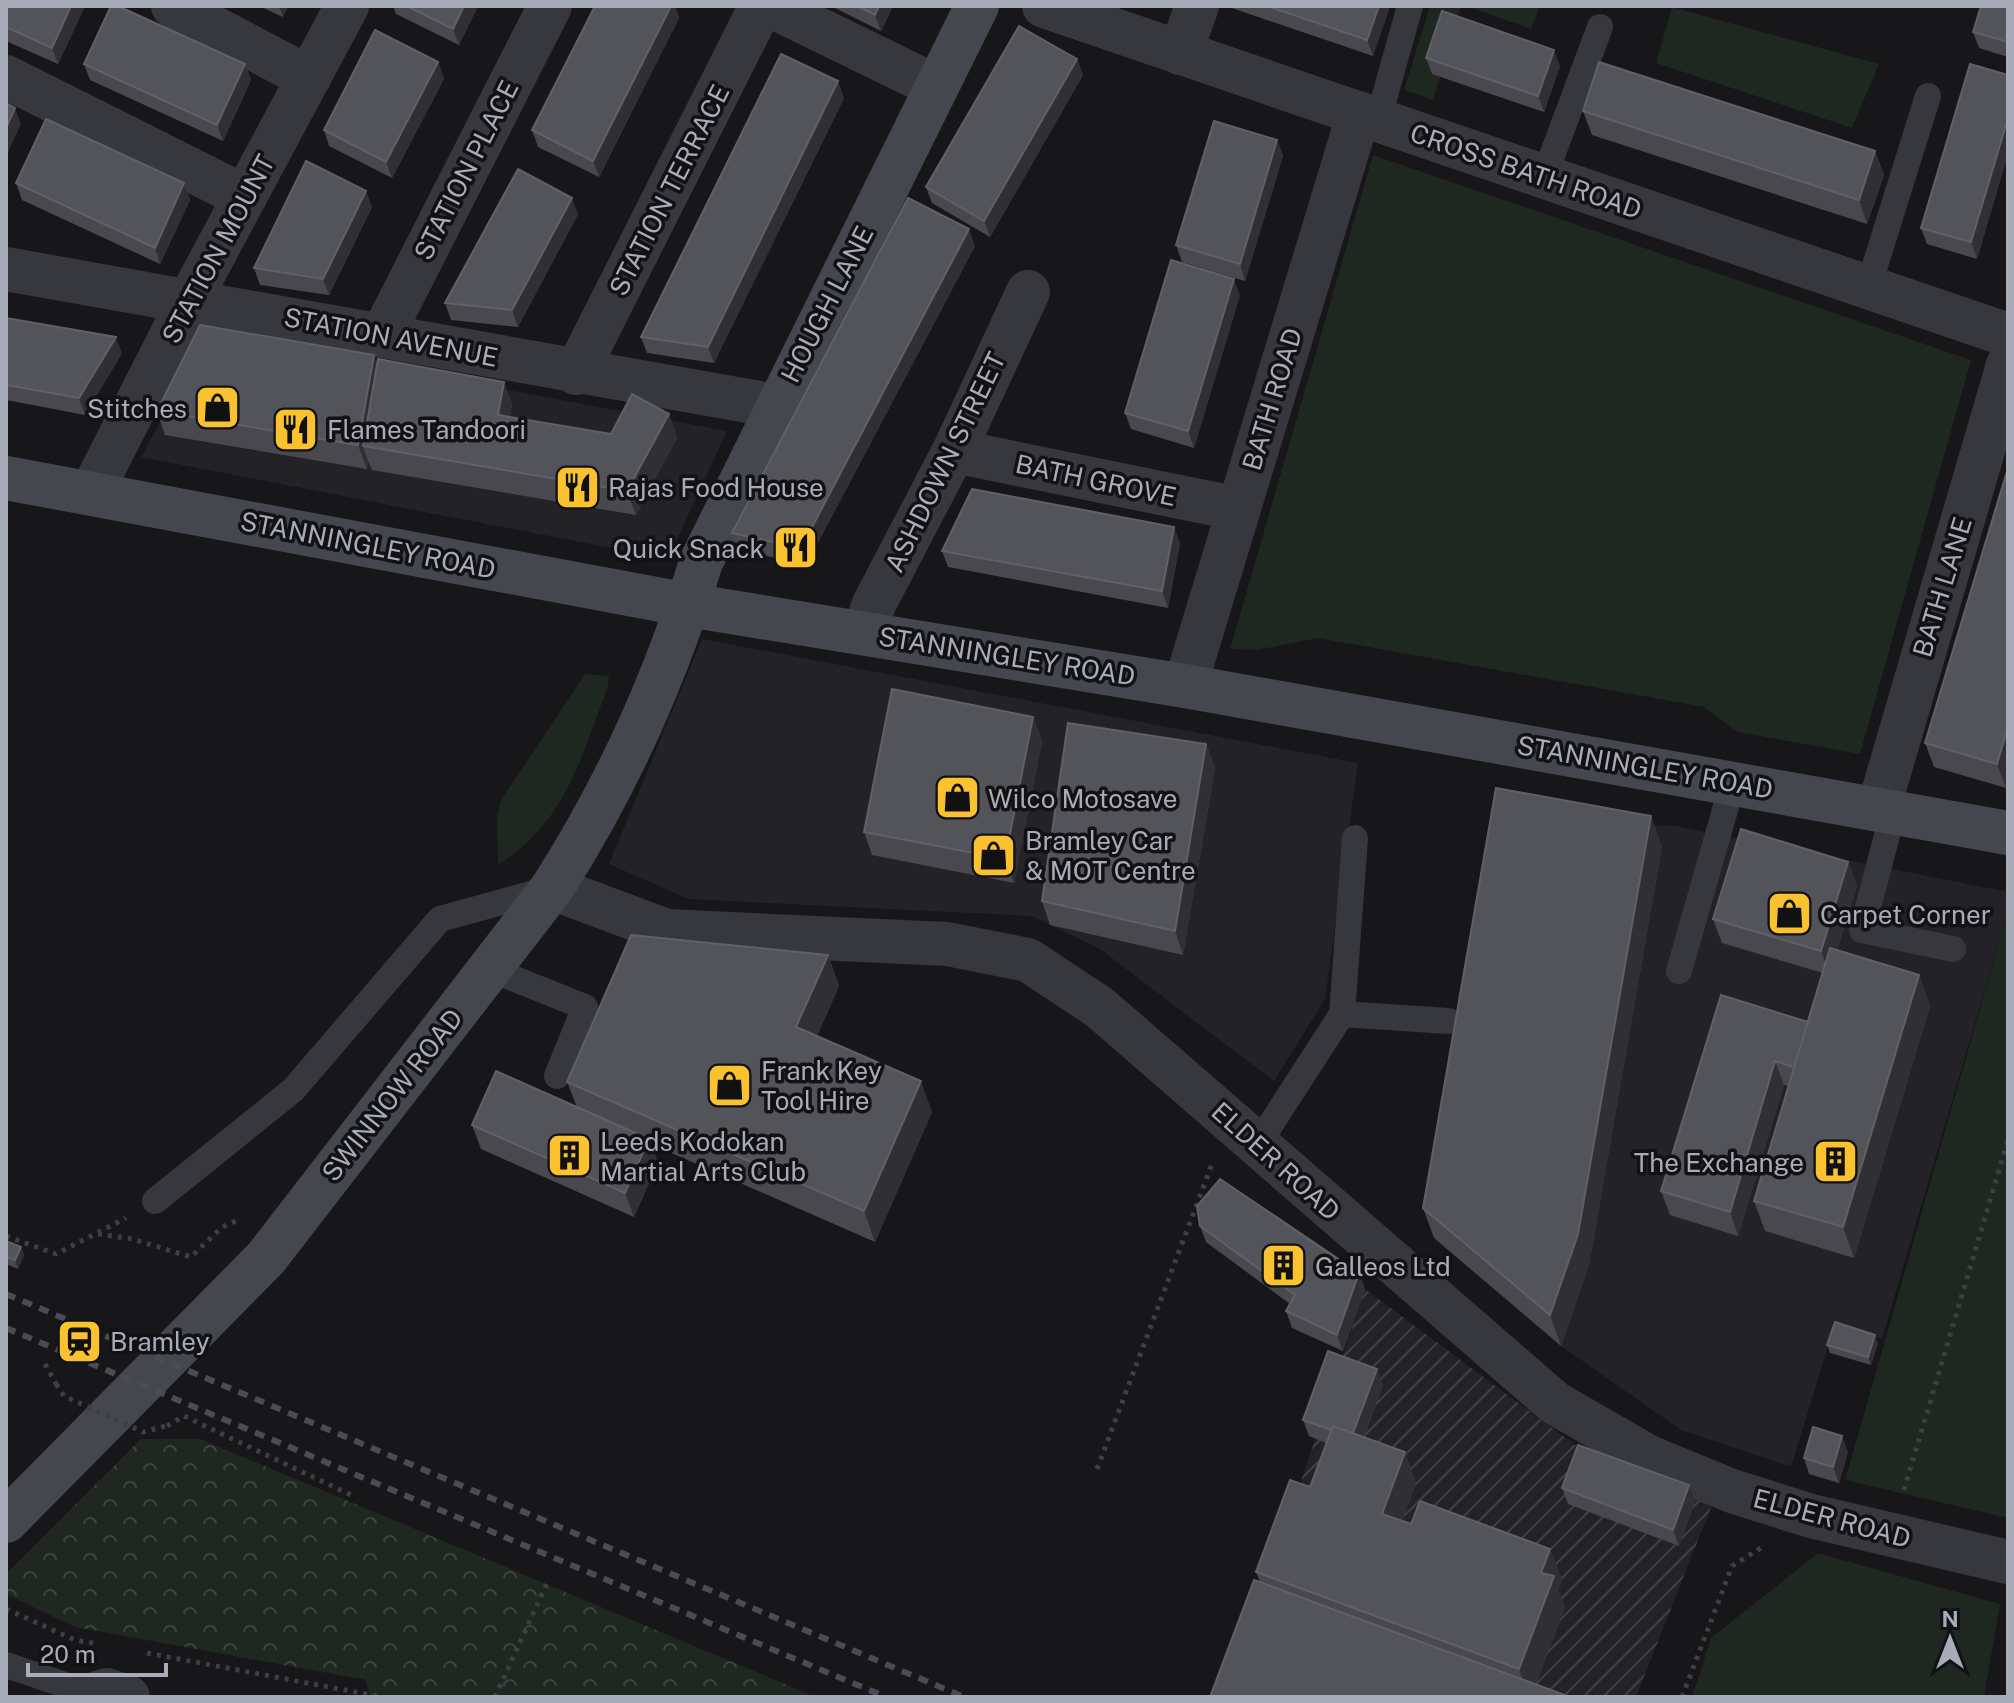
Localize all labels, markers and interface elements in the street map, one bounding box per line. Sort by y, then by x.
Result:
street label: STATION PLACE [407,75,525,265]
street label: STATION TERRACE [602,79,736,301]
street label: CROSS BATH ROAD [1406,117,1646,225]
street label: STATION MOUNT [155,149,281,349]
street label: HOUGH LANE [774,220,880,388]
street label: STATION AVENUE [281,301,501,373]
street label: BATH ROAD [1236,324,1308,474]
street label: ASHDOWN STREET [878,347,1012,577]
shop icon: Stitches [194,384,242,432]
place label: Stitches [87,393,187,424]
restaurant icon: Flames Tandoori [272,405,320,453]
place label: Flames Tandoori [327,414,526,445]
street label: BATH GROVE [1013,448,1179,512]
restaurant icon: Rajas Food House [553,463,601,511]
place label: Rajas Food House [608,472,824,503]
street label: STANNINGLEY ROAD [238,505,498,585]
street label: BATH LANE [1906,513,1978,661]
restaurant icon: Quick Snack [771,524,819,572]
place label: Quick Snack [613,533,764,564]
street label: STANNINGLEY ROAD [877,620,1137,692]
street label: STANNINGLEY ROAD [1515,729,1775,805]
shop icon: Wilco Motosave [933,774,981,822]
place label: Wilco Motosave [988,783,1178,814]
place label: Bramley Car & MOT Centre [1025,825,1196,886]
shop icon: Bramley Car & MOT Centre [970,831,1018,879]
shop icon: Carpet Corner [1765,890,1813,938]
place label: Carpet Corner [1820,899,1991,930]
street label: SWINNOW ROAD [315,1003,469,1187]
place label: Frank Key Tool Hire [761,1055,882,1116]
shop icon: Frank Key Tool Hire [706,1061,754,1109]
street label: ELDER ROAD [1206,1095,1346,1227]
place label: Leeds Kodokan Martial Arts Club [600,1126,806,1187]
building icon: Leeds Kodokan Martial Arts Club [545,1132,593,1180]
building icon: The Exchange [1811,1138,1859,1186]
place label: The Exchange [1634,1147,1804,1178]
building icon: Galleos Ltd [1260,1242,1308,1290]
place label: Galleos Ltd [1315,1251,1451,1282]
station icon: Bramley [55,1317,103,1365]
place label: Bramley [110,1326,210,1357]
street label: ELDER ROAD [1750,1482,1914,1554]
north arrow [1910,1599,1990,1679]
text: N [1941,1606,1959,1632]
scale bar [28,1627,166,1677]
text: 20 m [40,1640,96,1668]

